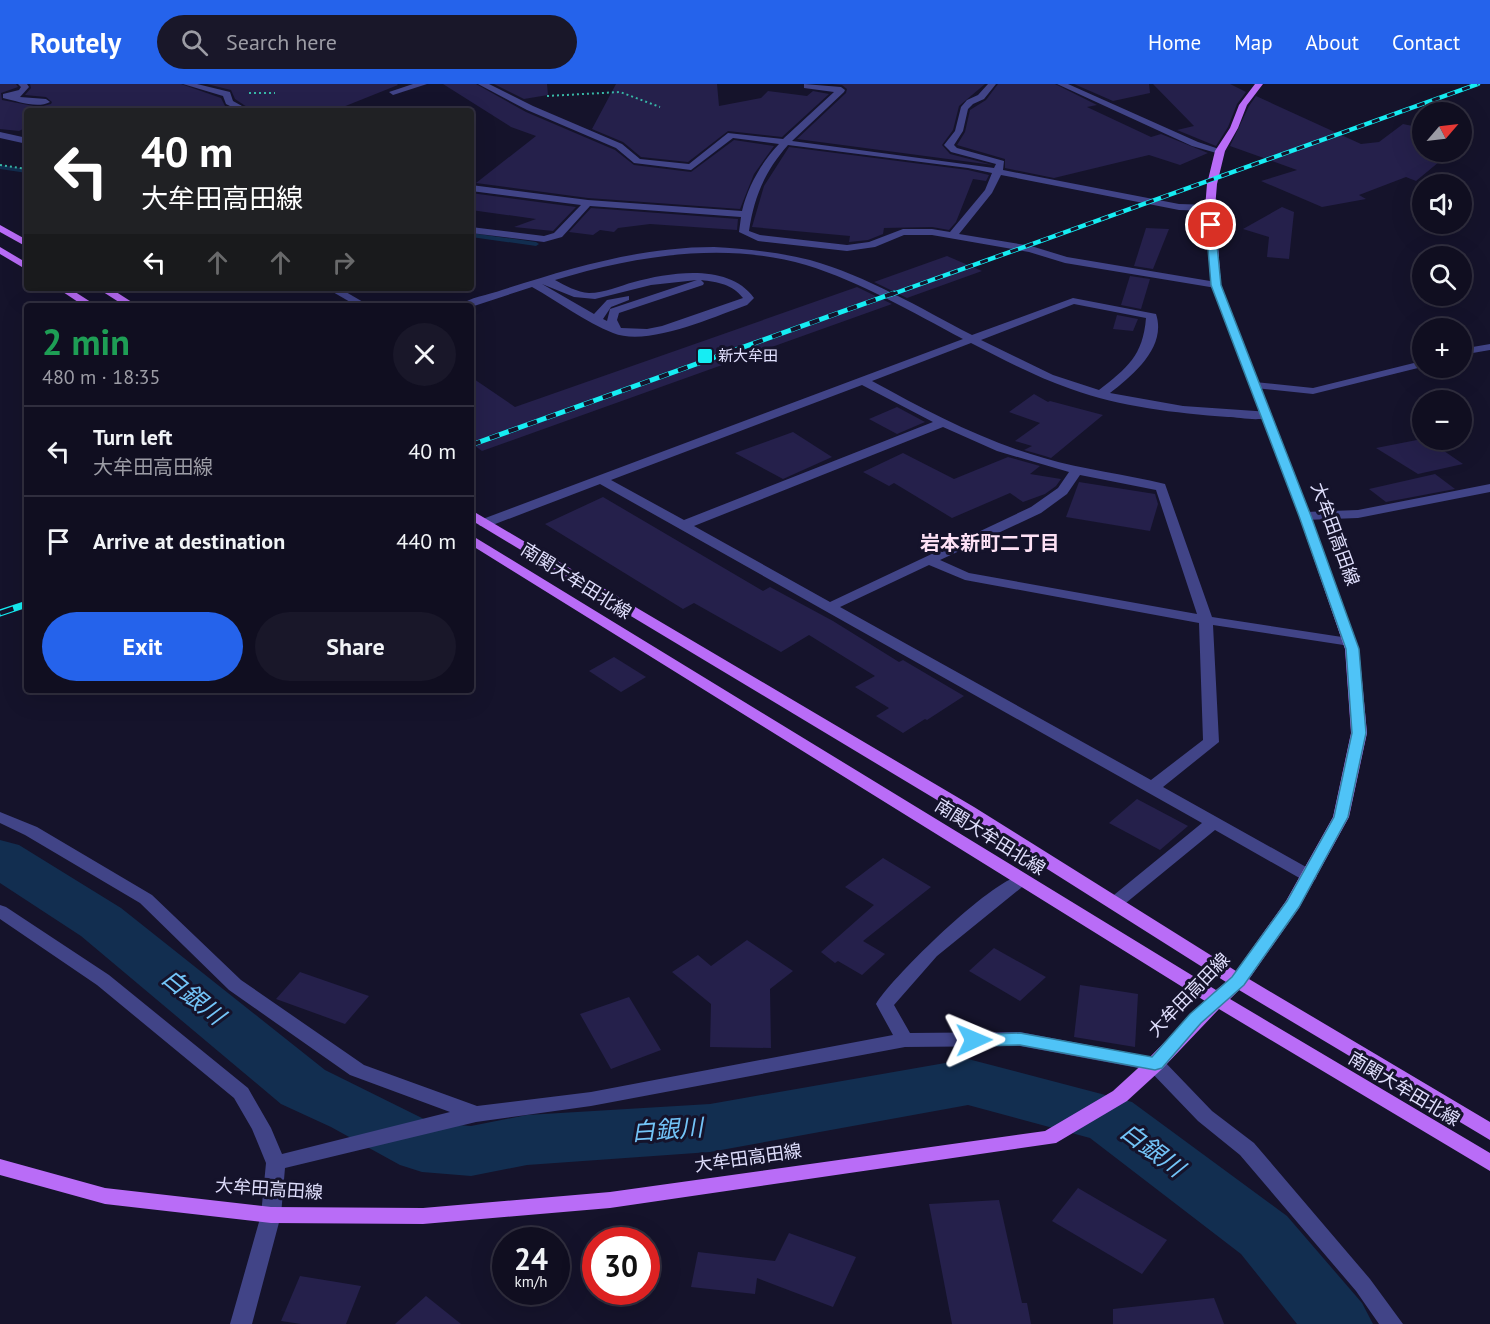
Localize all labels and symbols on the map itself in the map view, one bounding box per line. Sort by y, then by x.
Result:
north arrow [1412,102,1472,162]
pin [1185,199,1236,250]
place label: 新大牟田 [718,346,778,365]
marker: 新大牟田 [696,347,714,365]
street label: 大牟田高田線 [1306,479,1365,589]
district label: 岩本新町二丁目 [920,530,1060,556]
street label: 南関大牟田北線 [517,537,636,624]
street label: 南関大牟田北線 [931,793,1050,880]
street label: 大牟田高田線 [1143,948,1234,1041]
water label: 白銀川 [156,962,233,1033]
position arrow [942,1008,1006,1072]
street label: 南関大牟田北線 [1344,1046,1464,1131]
water label: 白銀川 [630,1111,707,1147]
water label: 白銀川 [1114,1116,1193,1185]
street label: 大牟田高田線 [693,1139,803,1176]
street label: 大牟田高田線 [214,1173,324,1204]
speed limit sign: 30 [582,1227,660,1305]

